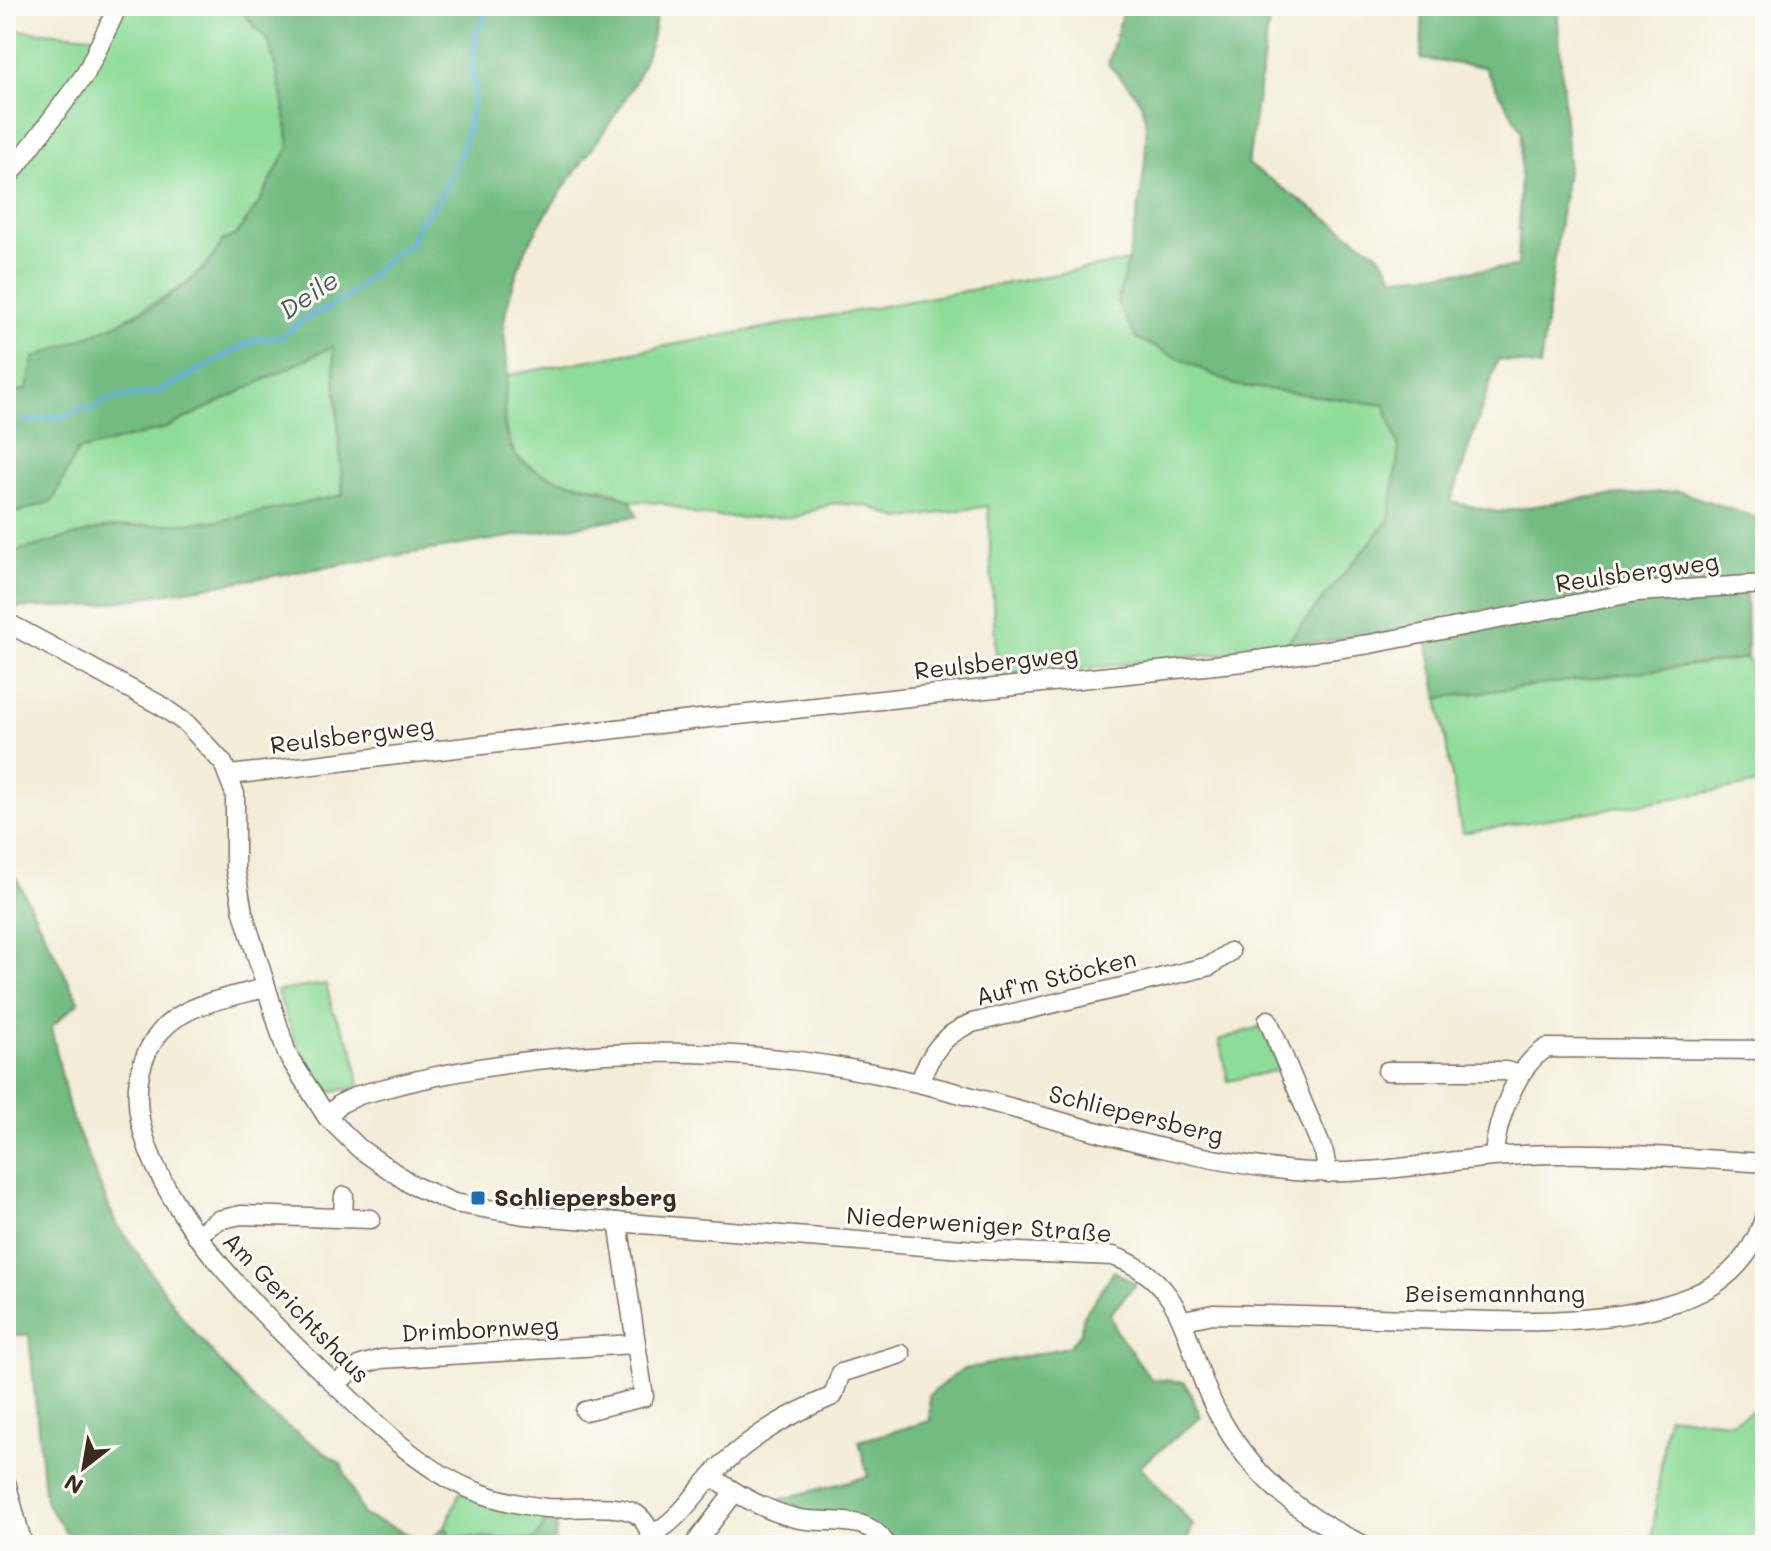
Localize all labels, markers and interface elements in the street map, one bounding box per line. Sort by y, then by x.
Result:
water label: Deile [272,262,345,326]
street label: Reulsbergweg [1553,545,1720,598]
street label: Reulsbergweg [912,637,1079,686]
street label: Reulsbergweg [268,709,435,760]
street label: Auf'm Stöcken [972,942,1139,1011]
street label: Schliepersberg [1046,1077,1227,1150]
place label: Schliepersberg [494,1181,677,1212]
marker: Schliepersberg [469,1189,487,1207]
street label: Niederweniger Straße [845,1199,1113,1248]
street label: Am Gerichtshaus [217,1225,377,1389]
street label: Beisemannhang [1405,1277,1585,1308]
street label: Drimbornweg [401,1309,559,1348]
north arrow [44,1427,124,1507]
text: N [59,1468,88,1501]

